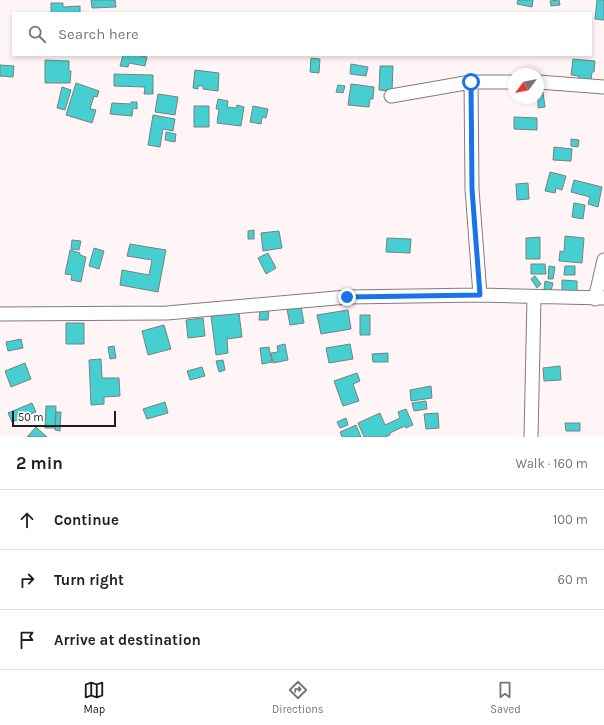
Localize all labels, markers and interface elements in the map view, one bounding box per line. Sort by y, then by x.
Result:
search box [12,12,592,56]
icon: search [26,23,48,45]
text: Search here [58,25,139,43]
north arrow [508,68,544,104]
route start [462,73,480,91]
route end [338,288,356,306]
scale bar [12,409,116,428]
text: 50 m [18,411,44,424]
text: 2 min [16,453,63,473]
text: Walk · 160 m [515,456,588,471]
icon: ahead [16,509,38,531]
text: Continue [54,511,119,529]
text: 100 m [553,512,588,527]
icon: right [16,569,38,591]
text: Turn right [54,571,124,589]
text: 60 m [558,572,588,587]
icon: arrive [16,629,38,651]
text: Arrive at destination [54,631,201,649]
tab: Map [83,679,105,716]
tab: Directions [272,679,324,716]
tab: Saved [490,679,521,716]

